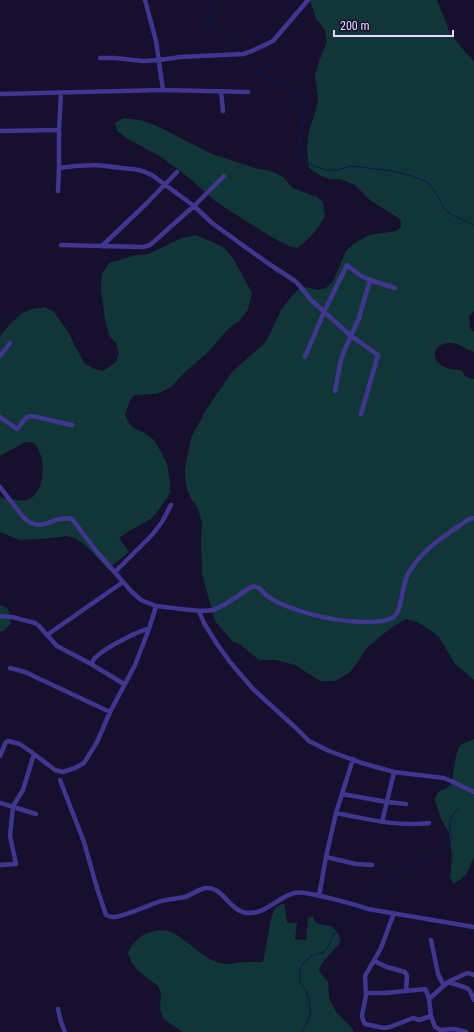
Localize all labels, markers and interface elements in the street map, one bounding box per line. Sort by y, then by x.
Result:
scale bar [334,12,453,38]
text: 200 m [340,19,370,33]

